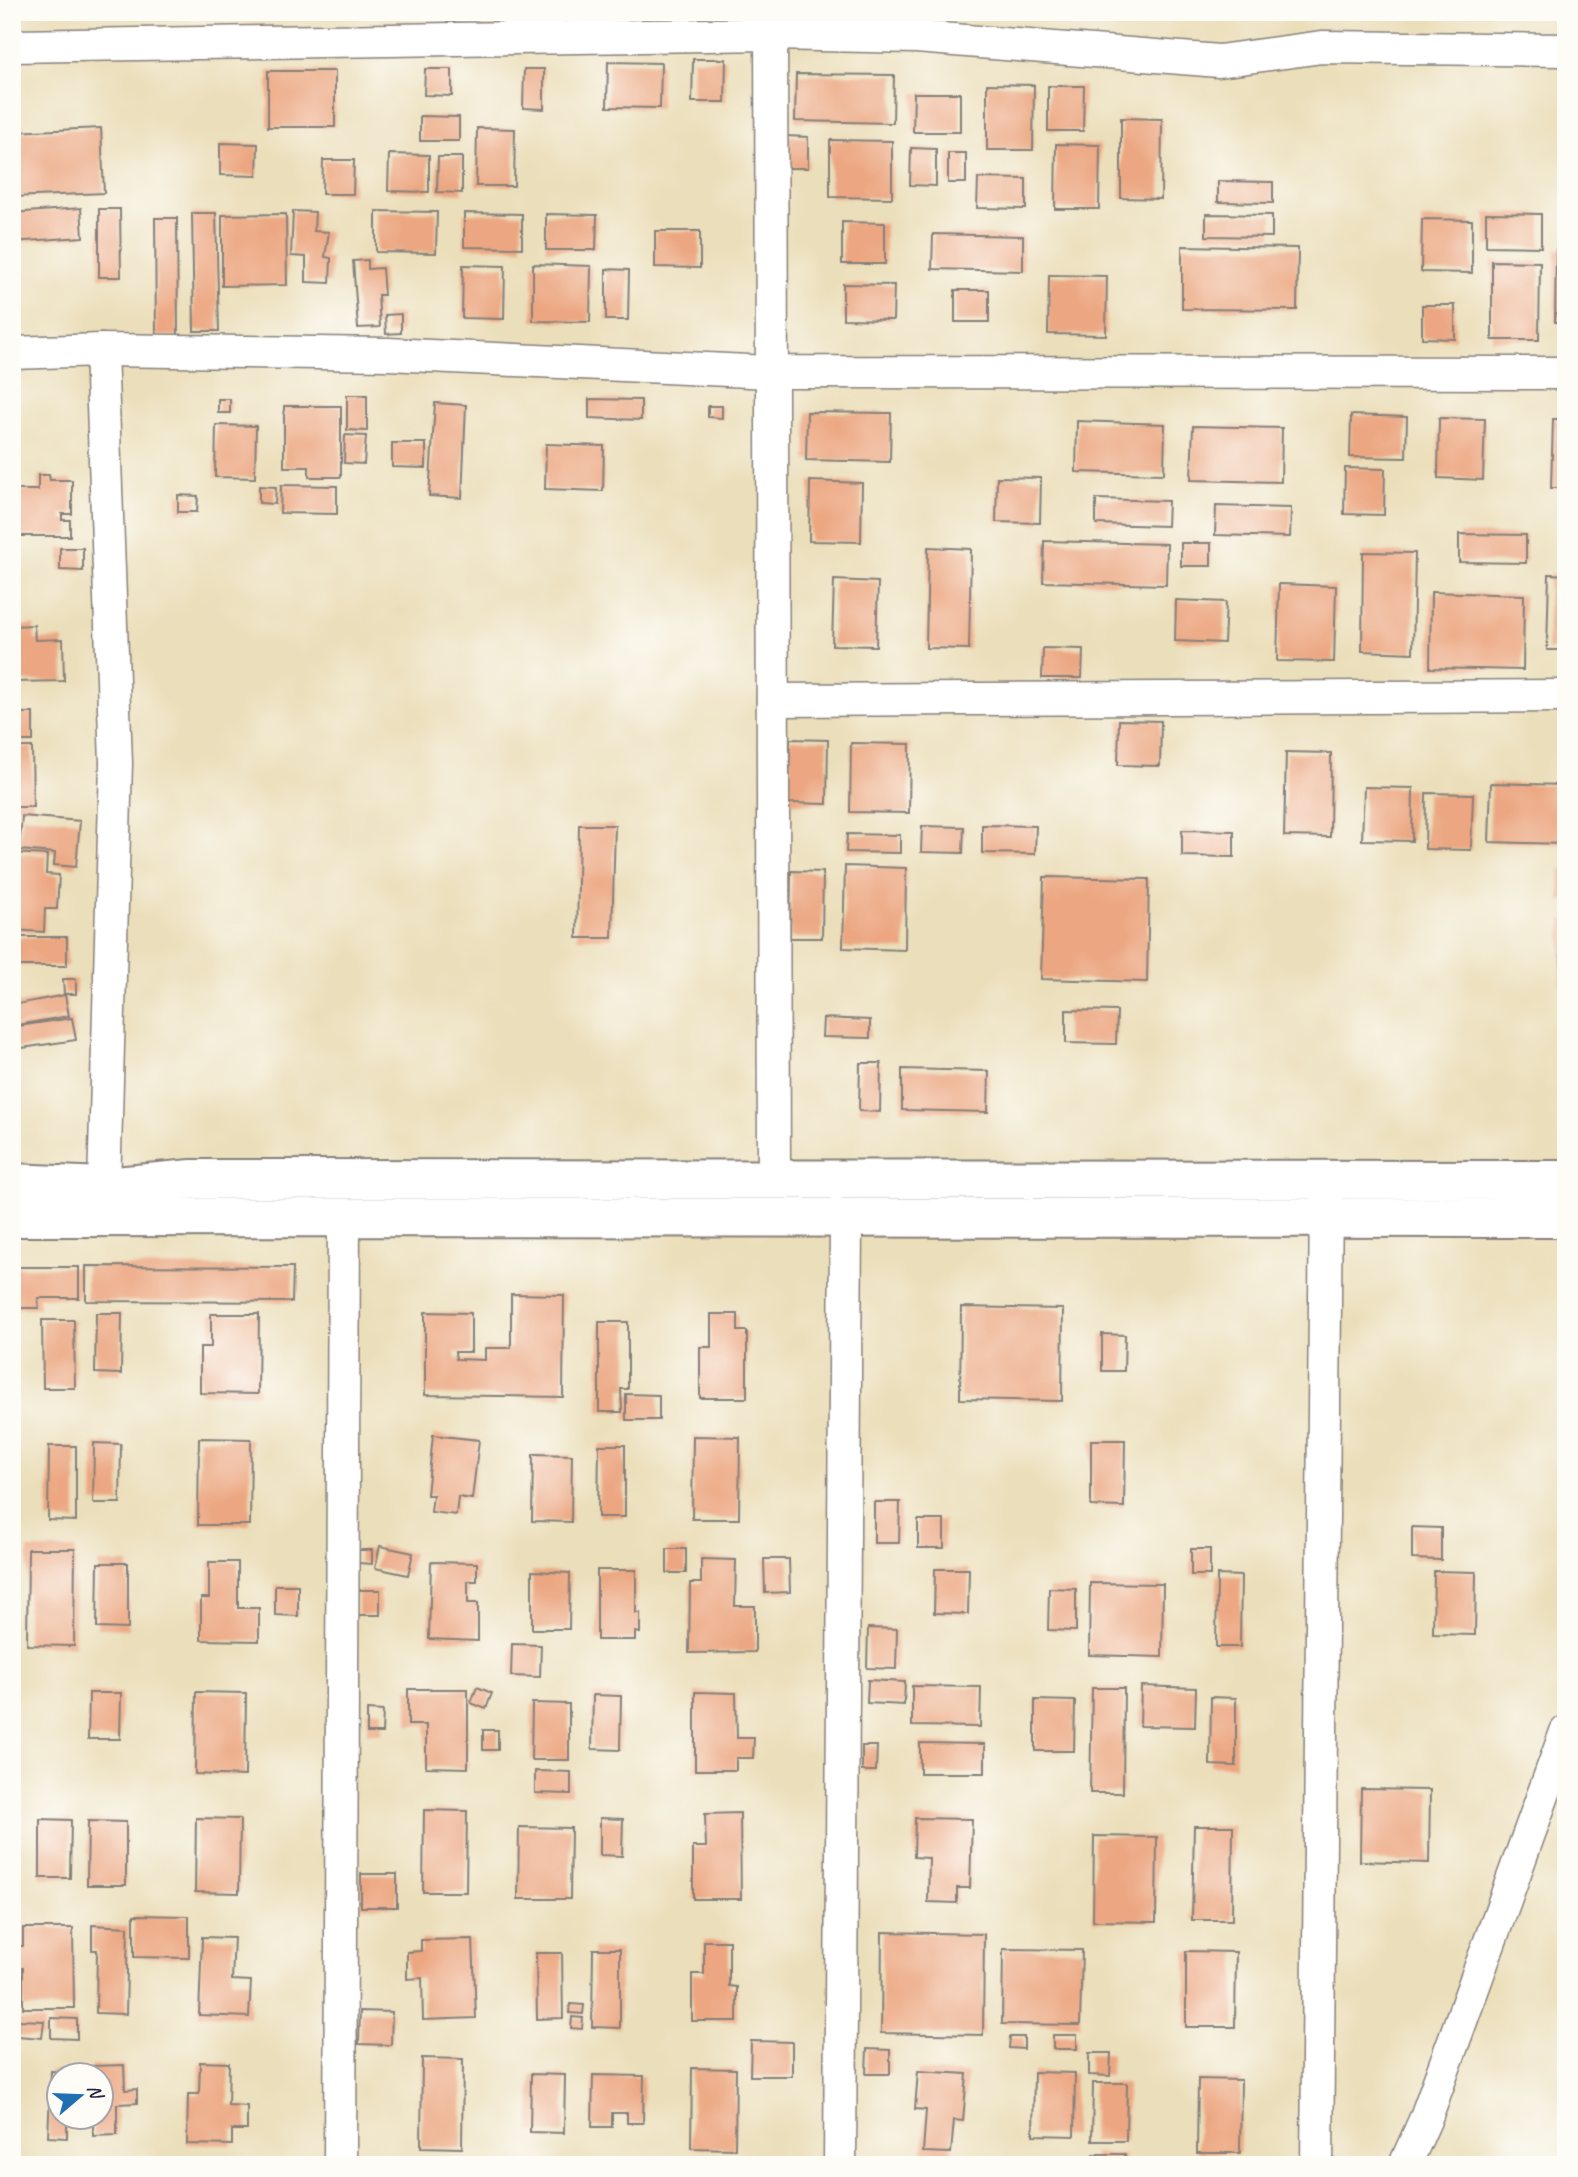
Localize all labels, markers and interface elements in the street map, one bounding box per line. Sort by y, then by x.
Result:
north arrow [46,2062,116,2132]
text: N [82,2081,109,2103]

